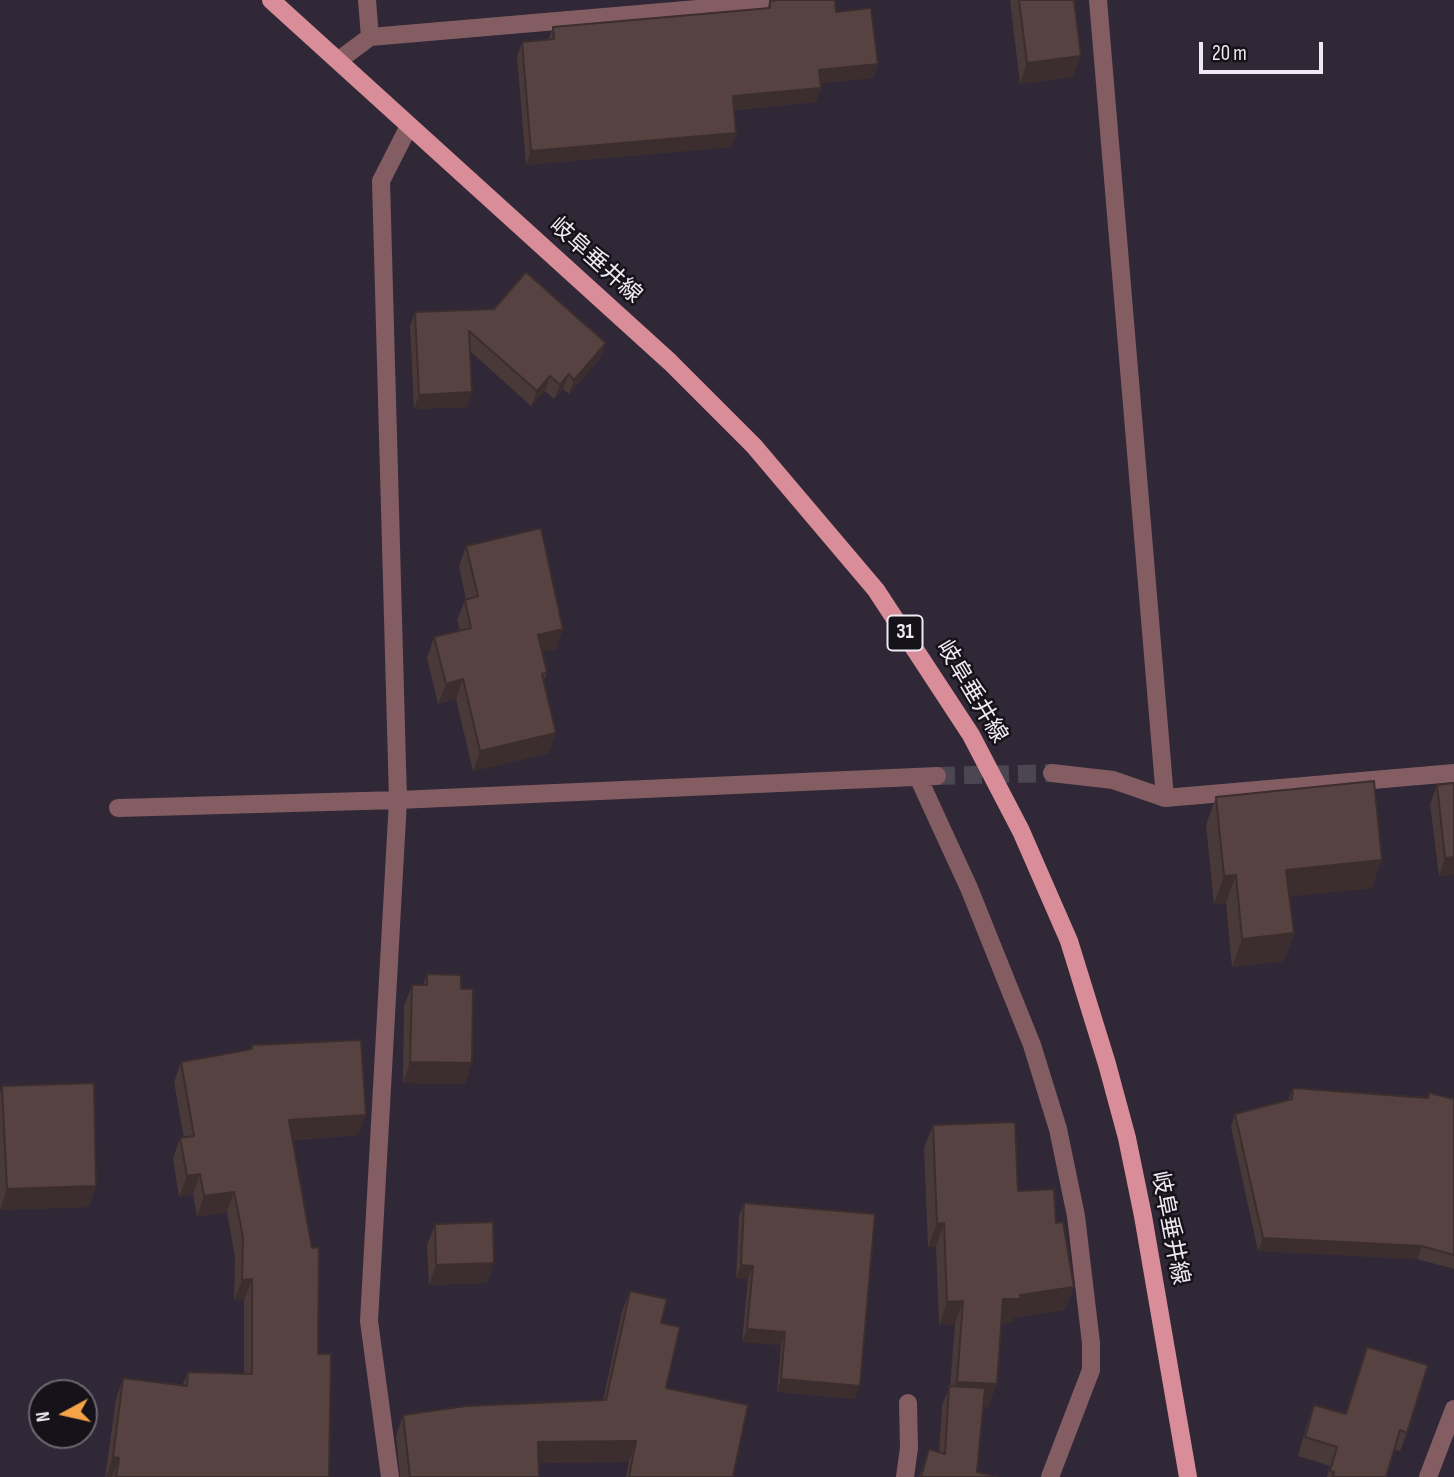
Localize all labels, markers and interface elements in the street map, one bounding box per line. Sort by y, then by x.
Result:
scale bar [1202,28,1326,72]
text: 20 m [1212,41,1247,66]
street label: 岐阜垂井線 [543,212,647,310]
road number: 31 [888,616,922,650]
street label: 岐阜垂井線 [930,636,1012,748]
street label: 岐阜垂井線 [1144,1169,1194,1287]
north arrow [28,1379,98,1449]
text: N [32,1410,56,1423]

